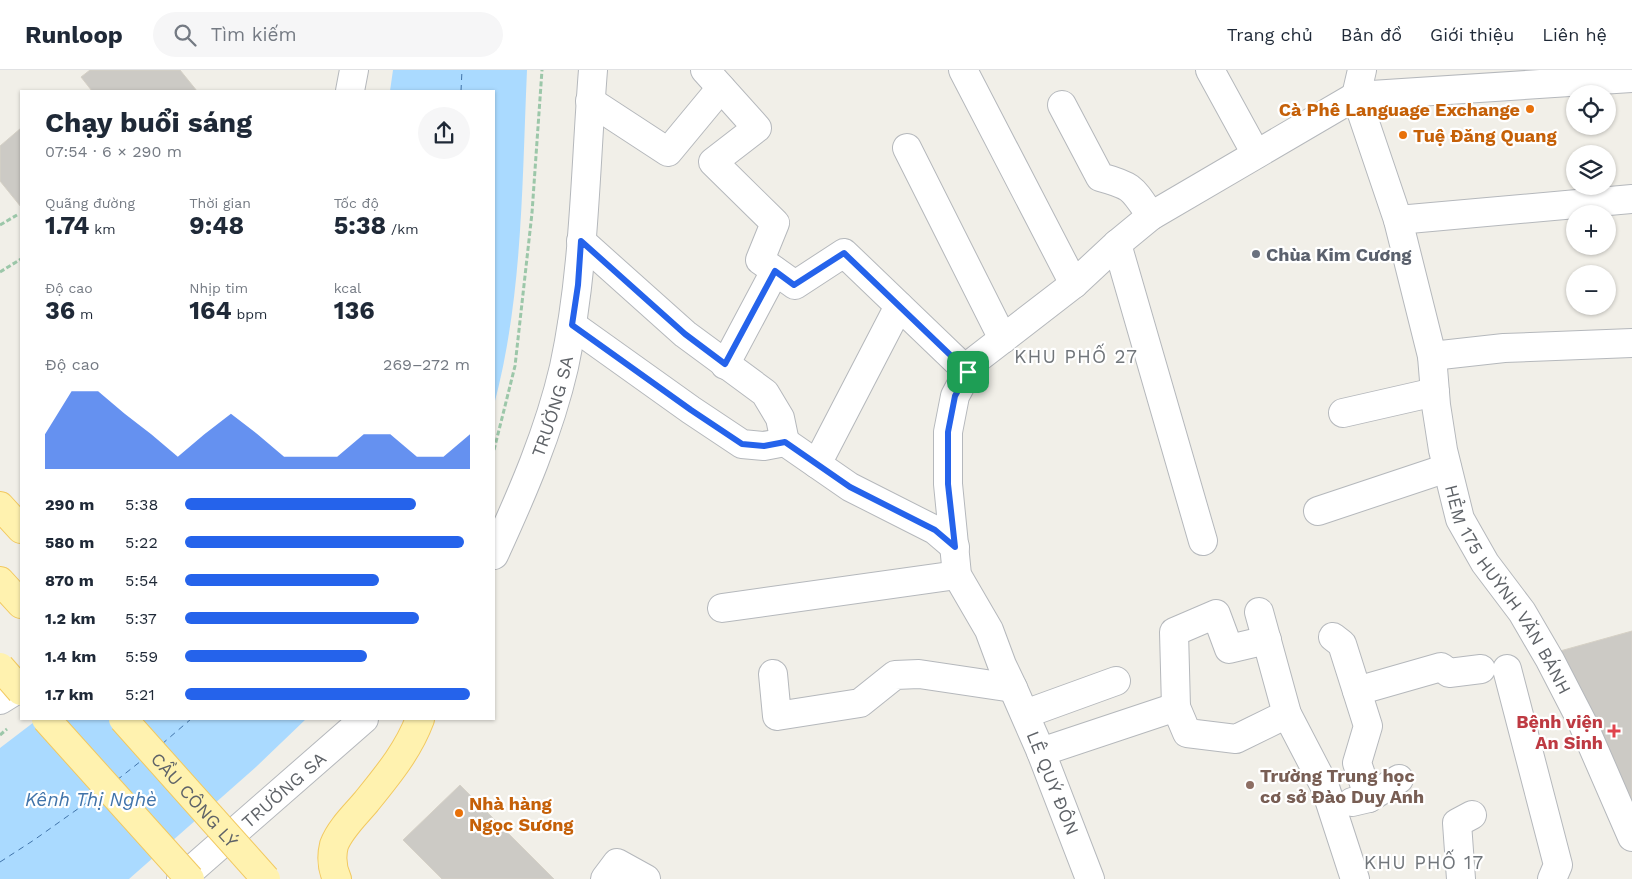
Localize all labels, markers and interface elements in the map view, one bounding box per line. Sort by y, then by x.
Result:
search box [153,12,503,57]
text: Runloop [25,21,123,49]
icon: search [171,21,199,49]
text: Tìm kiếm [211,23,297,46]
text: Trang chủ [1227,24,1313,45]
text: Bản đồ [1341,24,1402,45]
text: Giới thiệu [1430,24,1514,45]
text: Liên hệ [1542,24,1607,45]
map controls [1566,85,1616,315]
button: locate [1566,85,1616,135]
place label: Cà Phê Language Exchange [1279,99,1520,120]
marker: Cà Phê Language Exchange [1524,103,1536,115]
text: Chạy buổi sáng [45,106,252,139]
button: share [418,107,470,159]
place label: Tuệ Đăng Quang [1413,125,1557,146]
marker: Tuệ Đăng Quang [1397,129,1409,141]
text: 07:54 · 6 × 290 m [45,142,182,161]
button: layers [1566,145,1616,195]
text: Quãng đường [45,195,135,211]
text: Thời gian [189,195,251,211]
text: Tốc độ [334,195,379,211]
button: + [1566,205,1616,255]
text: 1.74 [45,211,89,240]
text: 9:48 [189,211,244,240]
text: 5:38 [334,211,386,240]
text: km [89,221,116,237]
text: /km [386,221,418,237]
place label: Chùa Kim Cương [1266,244,1412,265]
marker: Chùa Kim Cương [1250,248,1262,260]
button: − [1566,265,1616,315]
text: Độ cao [45,280,93,296]
text: Nhịp tim [189,280,248,296]
text: kcal [334,280,361,296]
text: 36 [45,296,75,325]
text: 164 [189,296,232,325]
text: 136 [334,296,375,325]
text: m [75,306,93,322]
text: bpm [232,306,267,322]
district label: KHU PHỐ 27 [1014,343,1138,368]
pin [947,351,989,393]
street label: TRƯỜNG SA [527,354,577,460]
text: Độ cao [45,355,99,374]
text: 269–272 m [383,355,470,374]
icon: arrive [954,358,982,386]
street label: HẺM 175 HUỲNH VĂN BÁNH [1441,482,1576,697]
text: 290 m [45,495,94,514]
text: 5:38 [125,495,158,514]
text: 580 m [45,533,94,552]
text: 5:22 [125,533,158,552]
text: 870 m [45,571,94,590]
text: 5:54 [125,571,158,590]
text: 1.2 km [45,609,96,628]
text: 5:37 [125,609,157,628]
text: 1.4 km [45,647,96,666]
text: 5:59 [125,647,158,666]
text: 1.7 km [45,685,94,704]
text: 5:21 [125,685,155,704]
place label: Bệnh viện An Sinh [1516,711,1603,753]
marker: Bệnh viện An Sinh [1607,724,1621,738]
street label: LÊ QUÝ ÐÔN [1023,728,1083,838]
street label: TRƯỜNG SA [237,747,330,832]
street label: CẦU CÔNG LÝ [147,748,243,852]
place label: Trường Trung học cơ sở Đào Duy Anh [1260,765,1424,807]
marker: Trường Trung học cơ sở Đào Duy Anh [1244,779,1256,791]
water label: Kênh Thị Nghè [25,788,157,811]
place label: Nhà hàng Ngọc Sương [469,793,574,835]
marker: Nhà hàng Ngọc Sương [453,807,465,819]
district label: KHU PHỐ 17 [1364,849,1484,874]

